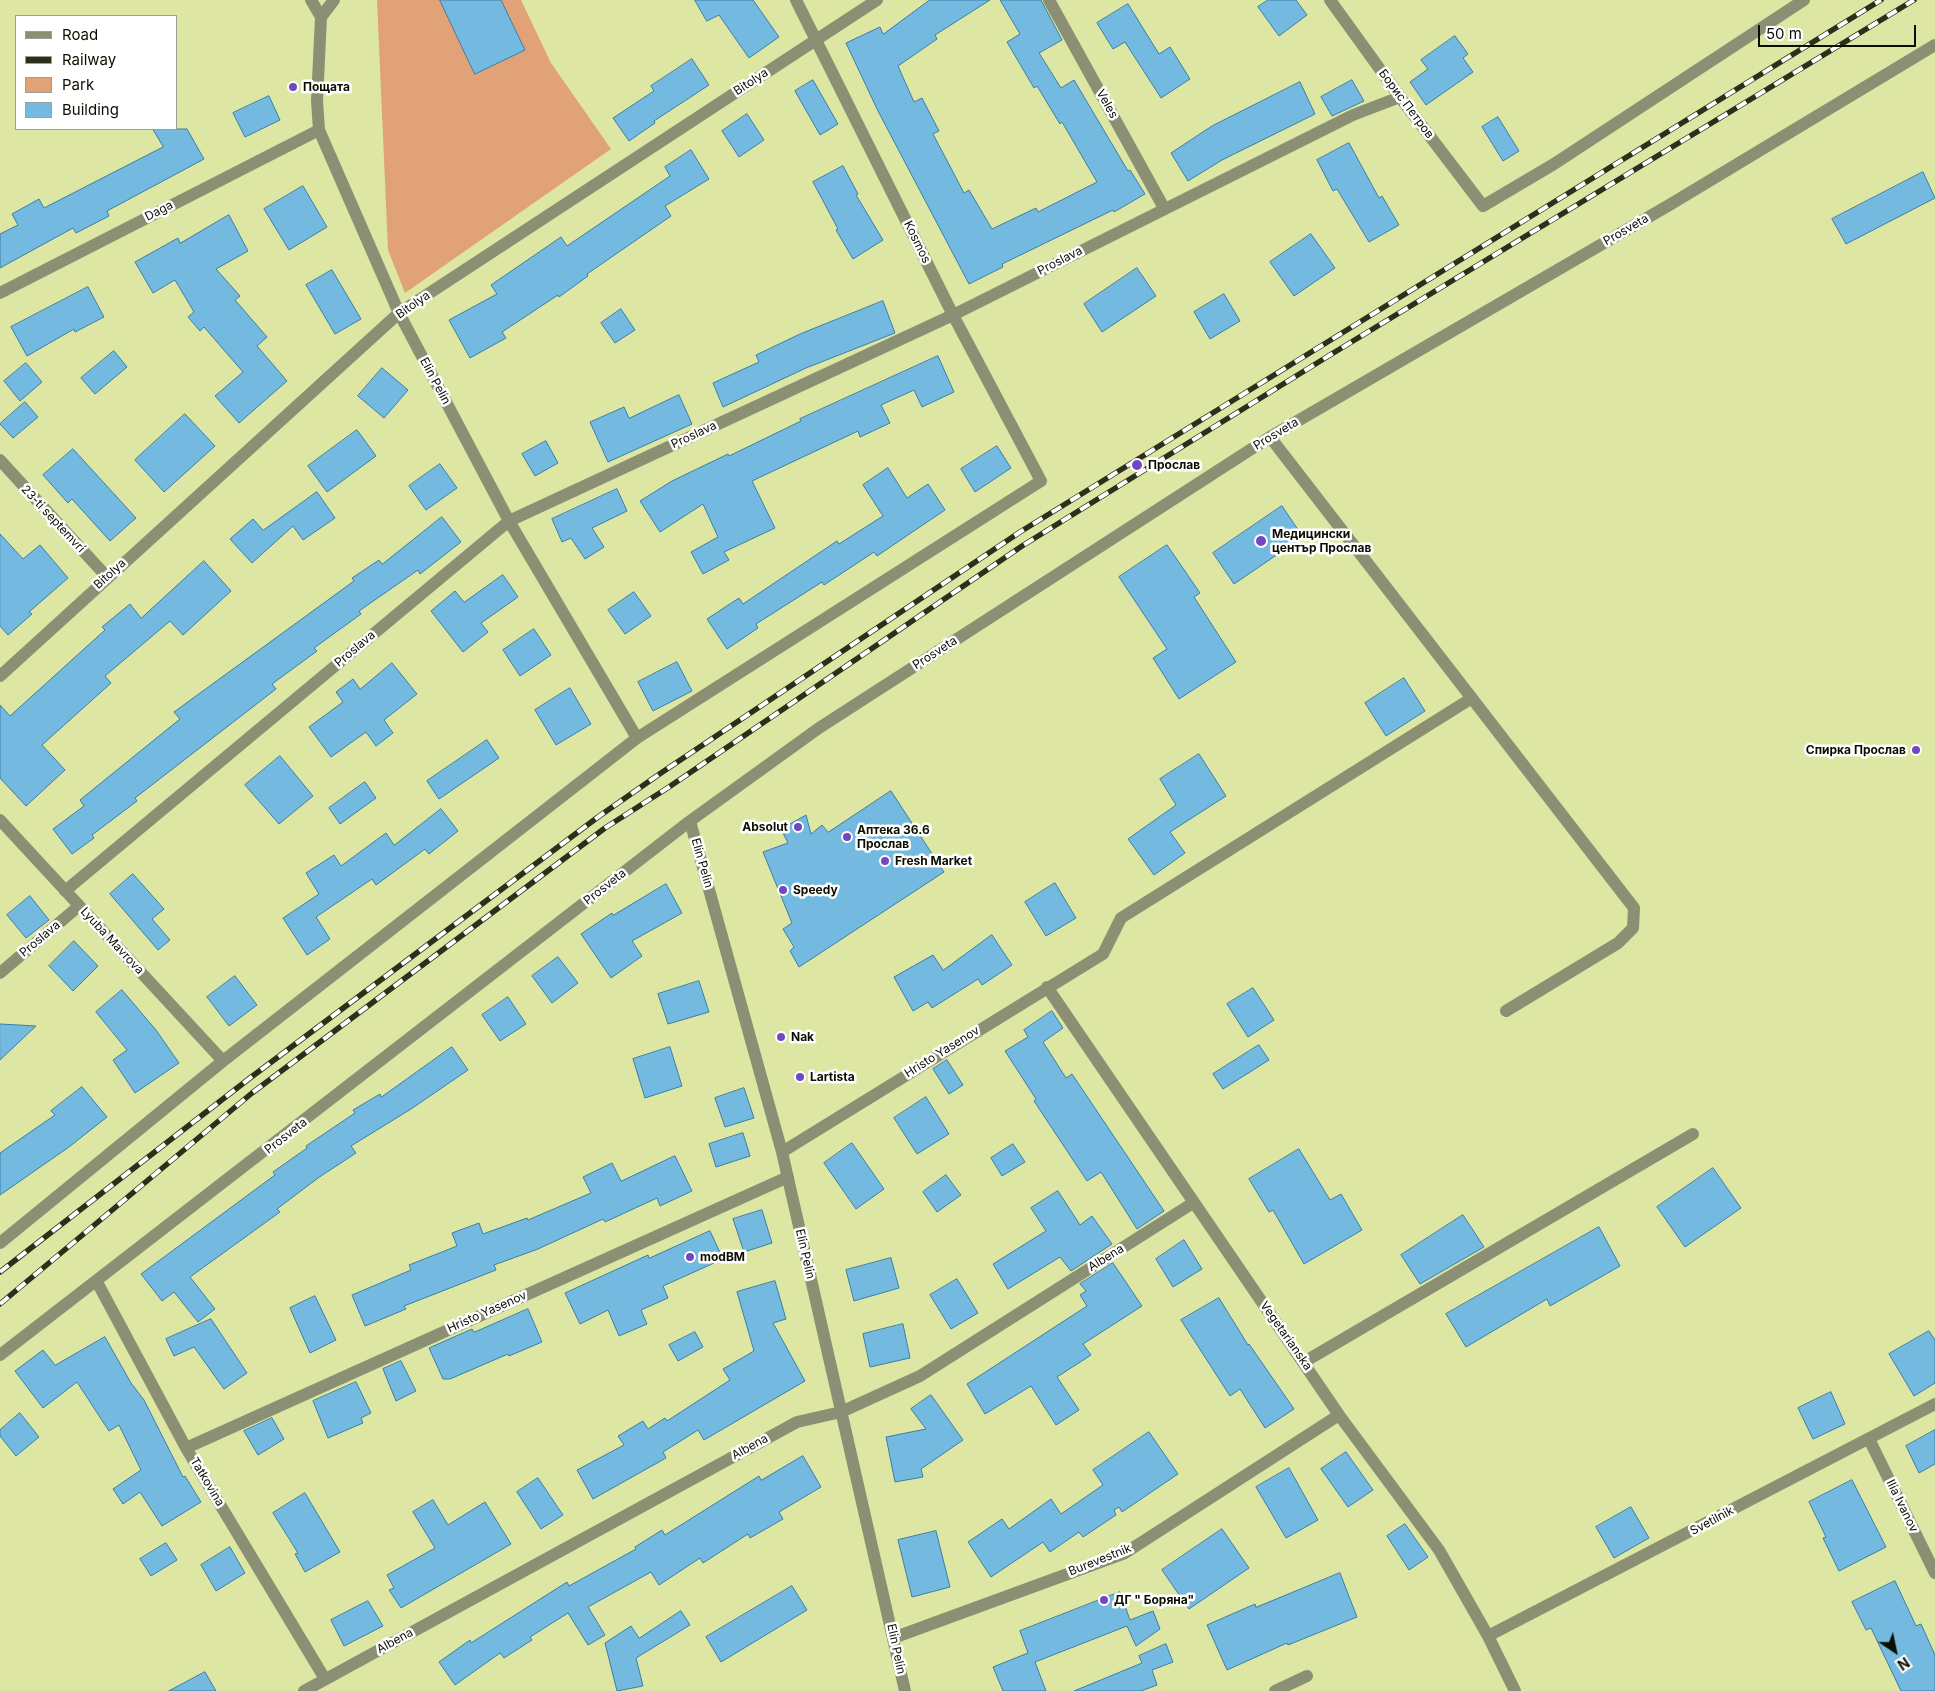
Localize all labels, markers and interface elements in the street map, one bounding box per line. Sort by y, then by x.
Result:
legend [15,15,178,130]
scale bar [1760,15,1918,47]
text: 50 m [1766,24,1802,43]
text: Road [62,25,98,44]
text: Railway [62,50,116,69]
street label: Bitolya [731,66,771,98]
street label: Борис Петров [1375,67,1437,141]
text: Park [62,75,94,94]
place label: Пощата [303,80,350,94]
marker: Пощата [287,81,299,93]
street label: Veles [1093,87,1121,121]
text: Building [62,100,119,119]
street label: Daga [143,198,175,224]
street label: Prosveta [1601,211,1651,249]
street label: Kosmos [901,219,933,265]
street label: Proslava [1035,244,1085,278]
street label: Bitolya [393,288,433,322]
street label: Elin Pelin [417,355,453,407]
street label: Prosveta [1251,415,1301,453]
street label: Proslava [669,418,719,452]
marker: Прослав [1130,458,1144,472]
place label: Прослав [1148,458,1200,472]
street label: 23-ti septemvri [18,482,88,556]
place label: Медицински център Прослав [1272,527,1371,555]
marker: Медицински център Прослав [1254,534,1268,548]
street label: Bitolya [91,556,129,592]
street label: Proslava [332,628,378,670]
street label: Prosveta [910,633,960,673]
place label: Спирка Прослав [1806,743,1906,757]
marker: Спирка Прослав [1910,744,1922,756]
place label: Absolut [742,820,788,834]
marker: Absolut [792,821,804,833]
place label: Аптека 36.6 Прослав [857,823,930,851]
marker: Аптека 36.6 Прослав [841,831,853,843]
street label: Elin Pelin [688,837,716,889]
place label: Fresh Market [895,854,972,868]
marker: Fresh Market [879,855,891,867]
street label: Prosveta [581,866,629,908]
place label: Speedy [793,883,838,897]
marker: Speedy [777,884,789,896]
street label: Lyuba Mavrova [77,905,147,977]
street label: Proslava [17,918,63,960]
street label: Hristo Yasenov [902,1023,982,1081]
place label: Nak [791,1030,814,1044]
marker: Nak [775,1031,787,1043]
place label: Lartista [810,1070,855,1084]
marker: Lartista [794,1071,806,1083]
street label: Prosveta [262,1115,310,1157]
street label: Elin Pelin [792,1228,818,1280]
street label: Albena [1085,1241,1127,1275]
place label: modBM [700,1250,745,1264]
marker: modBM [684,1251,696,1263]
street label: Hristo Yasenov [445,1288,529,1336]
street label: Vegetarianska [1257,1299,1315,1373]
street label: Albena [729,1431,771,1463]
street label: Tatkovina [187,1455,227,1509]
street label: Ilia Ivanov [1883,1477,1921,1535]
street label: Svetilnik [1688,1503,1736,1539]
street label: Burevestnik [1067,1541,1133,1579]
place label: ДГ " Боряна" [1114,1593,1194,1607]
marker: ДГ " Боряна" [1098,1594,1110,1606]
street label: Elin Pelin [884,1623,908,1675]
street label: Albena [374,1625,416,1657]
north arrow [1870,1626,1920,1676]
text: N [1894,1654,1913,1674]

